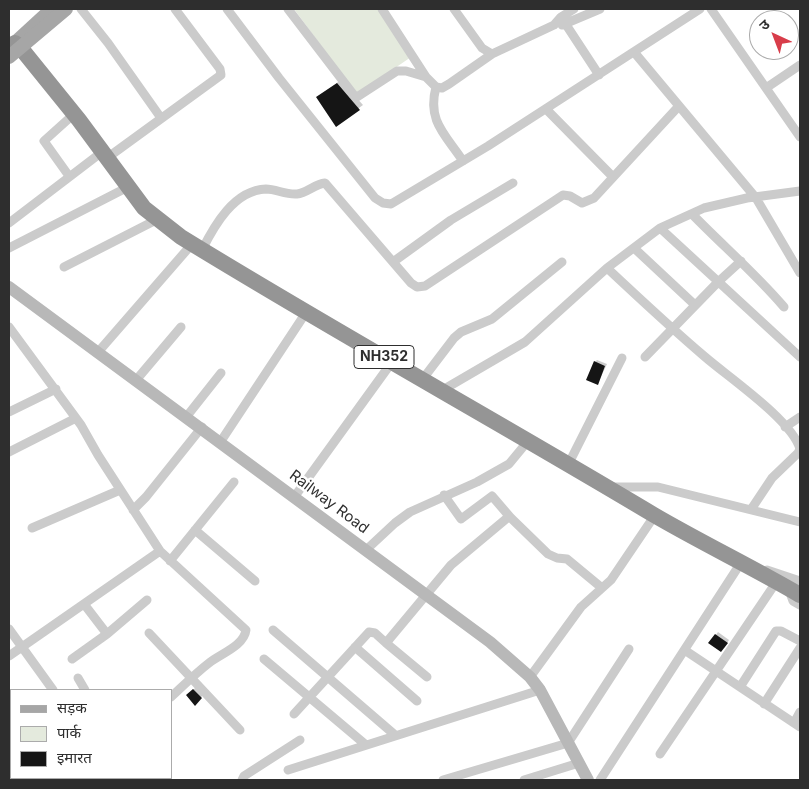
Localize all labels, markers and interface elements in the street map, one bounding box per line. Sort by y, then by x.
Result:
north arrow [749,10,799,60]
text: उ [755,15,773,33]
road number: NH352 [354,346,414,368]
street label: Railway Road [286,466,372,538]
legend [10,689,172,779]
text: सड़क [57,698,87,717]
text: पार्क [57,723,81,742]
text: इमारत [57,748,92,767]

